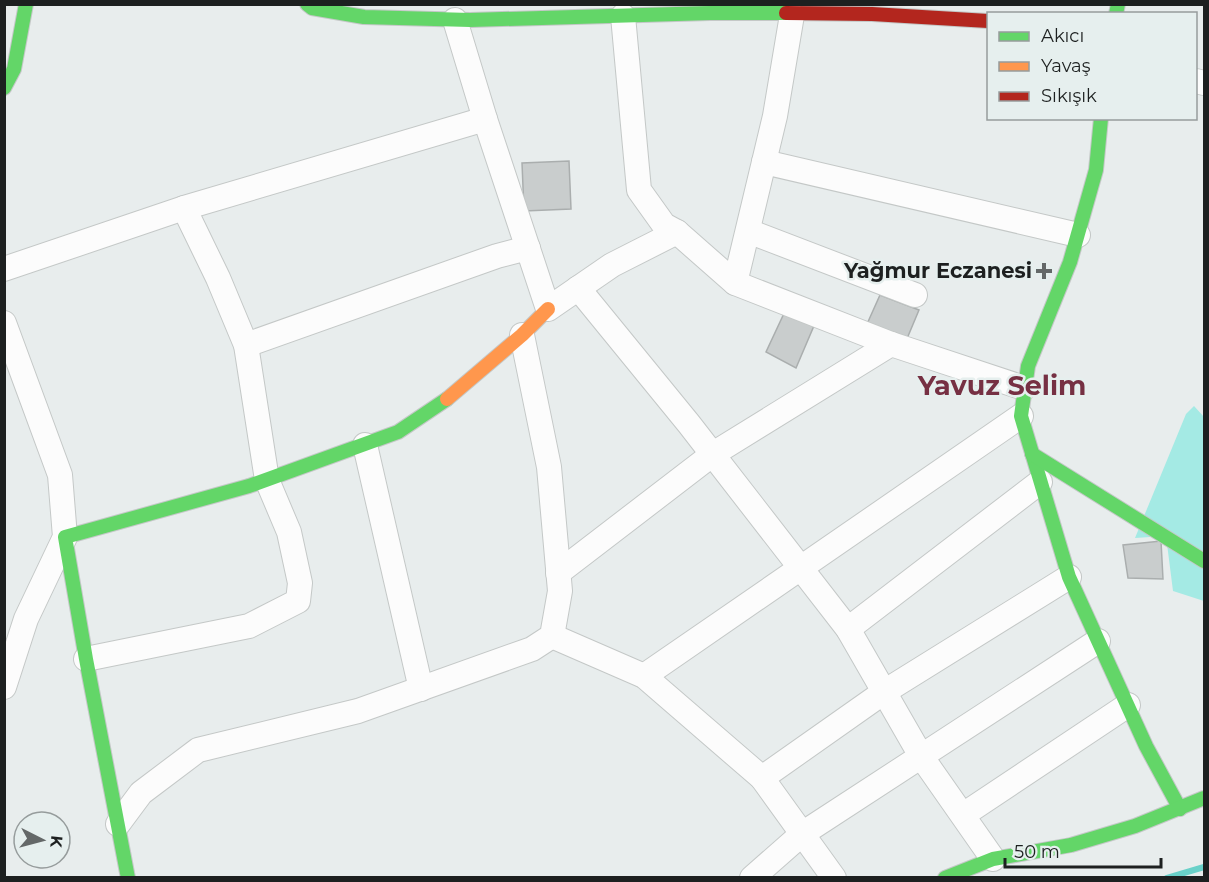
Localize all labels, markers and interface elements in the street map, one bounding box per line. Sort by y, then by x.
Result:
legend [987,12,1197,120]
text: Akıcı [1041,25,1084,47]
text: Yavaş [1041,55,1091,77]
text: Sıkışık [1041,85,1097,107]
place label: Yağmur Eczanesi [843,258,1032,283]
marker: Yağmur Eczanesi [1037,264,1051,278]
district label: Yavuz Selim [917,369,1086,402]
north arrow [12,810,72,870]
scale bar [1005,831,1161,869]
text: K [46,835,66,850]
text: 50 m [1014,841,1060,863]

